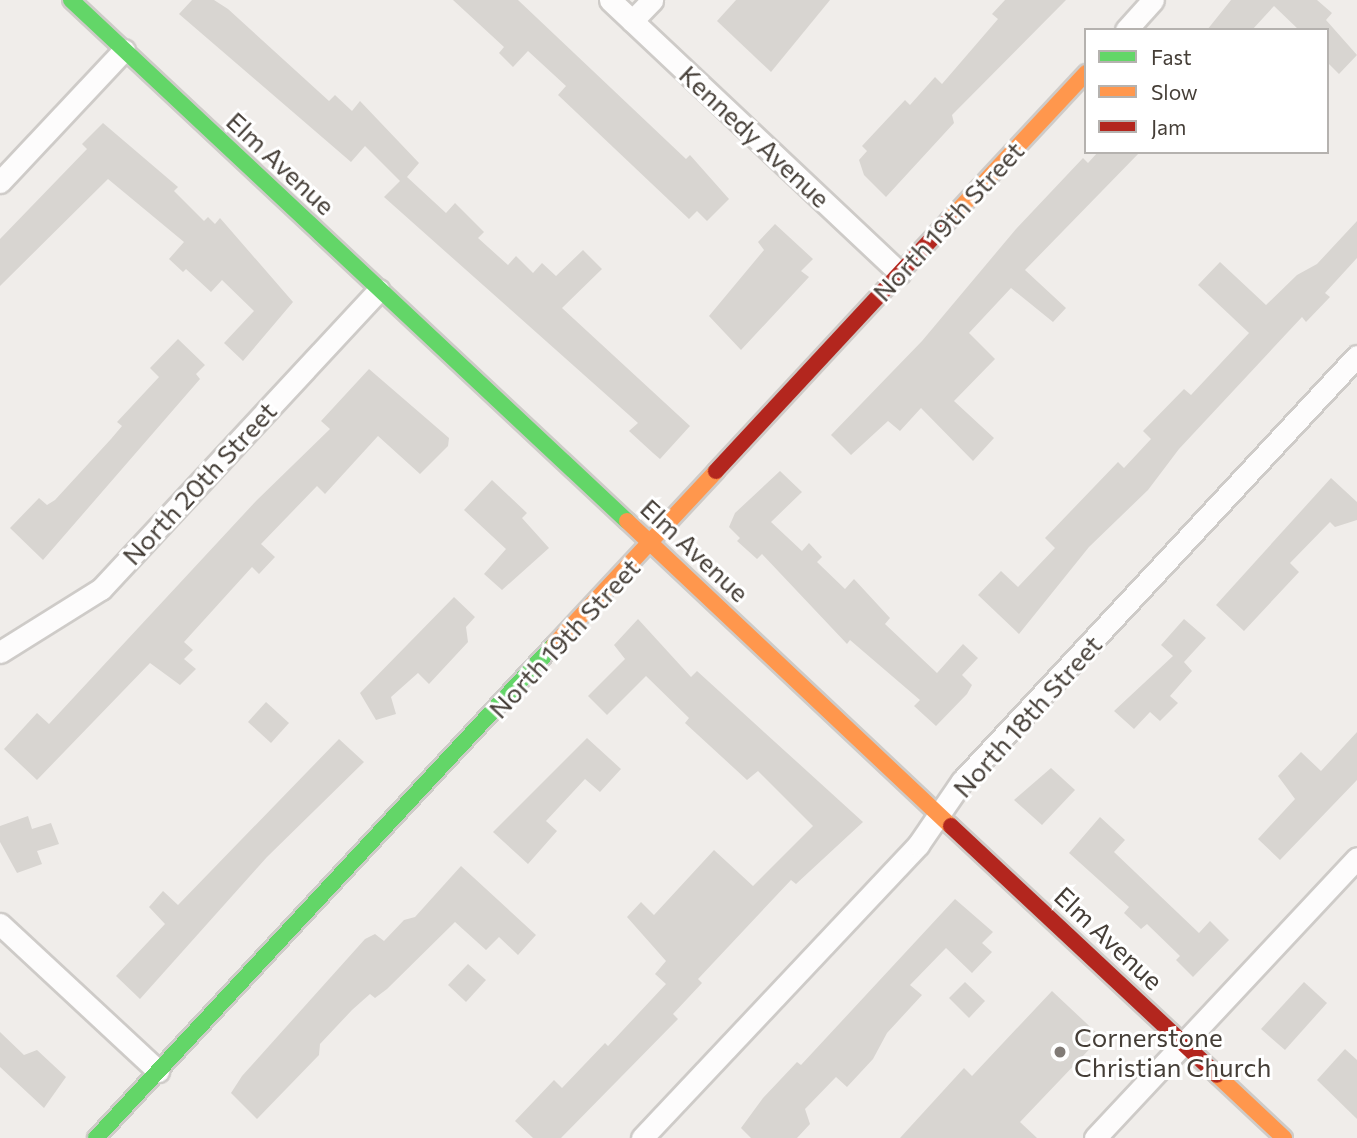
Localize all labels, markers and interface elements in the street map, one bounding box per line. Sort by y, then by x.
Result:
legend [1084,28,1329,154]
text: Fast [1151,44,1192,69]
street label: Kennedy Avenue [673,58,837,214]
text: Slow [1151,79,1198,104]
street label: Elm Avenue [220,105,342,221]
text: Jam [1151,114,1186,139]
street label: North 19th Street [866,135,1030,307]
street label: North 20th Street [116,395,282,571]
street label: Elm Avenue [634,492,756,608]
street label: North 19th Street [482,552,646,724]
street label: North 18th Street [946,629,1108,803]
street label: Elm Avenue [1048,880,1170,996]
place label: Cornerstone Christian Church [1074,1021,1271,1082]
marker: Cornerstone Christian Church [1052,1044,1068,1060]

